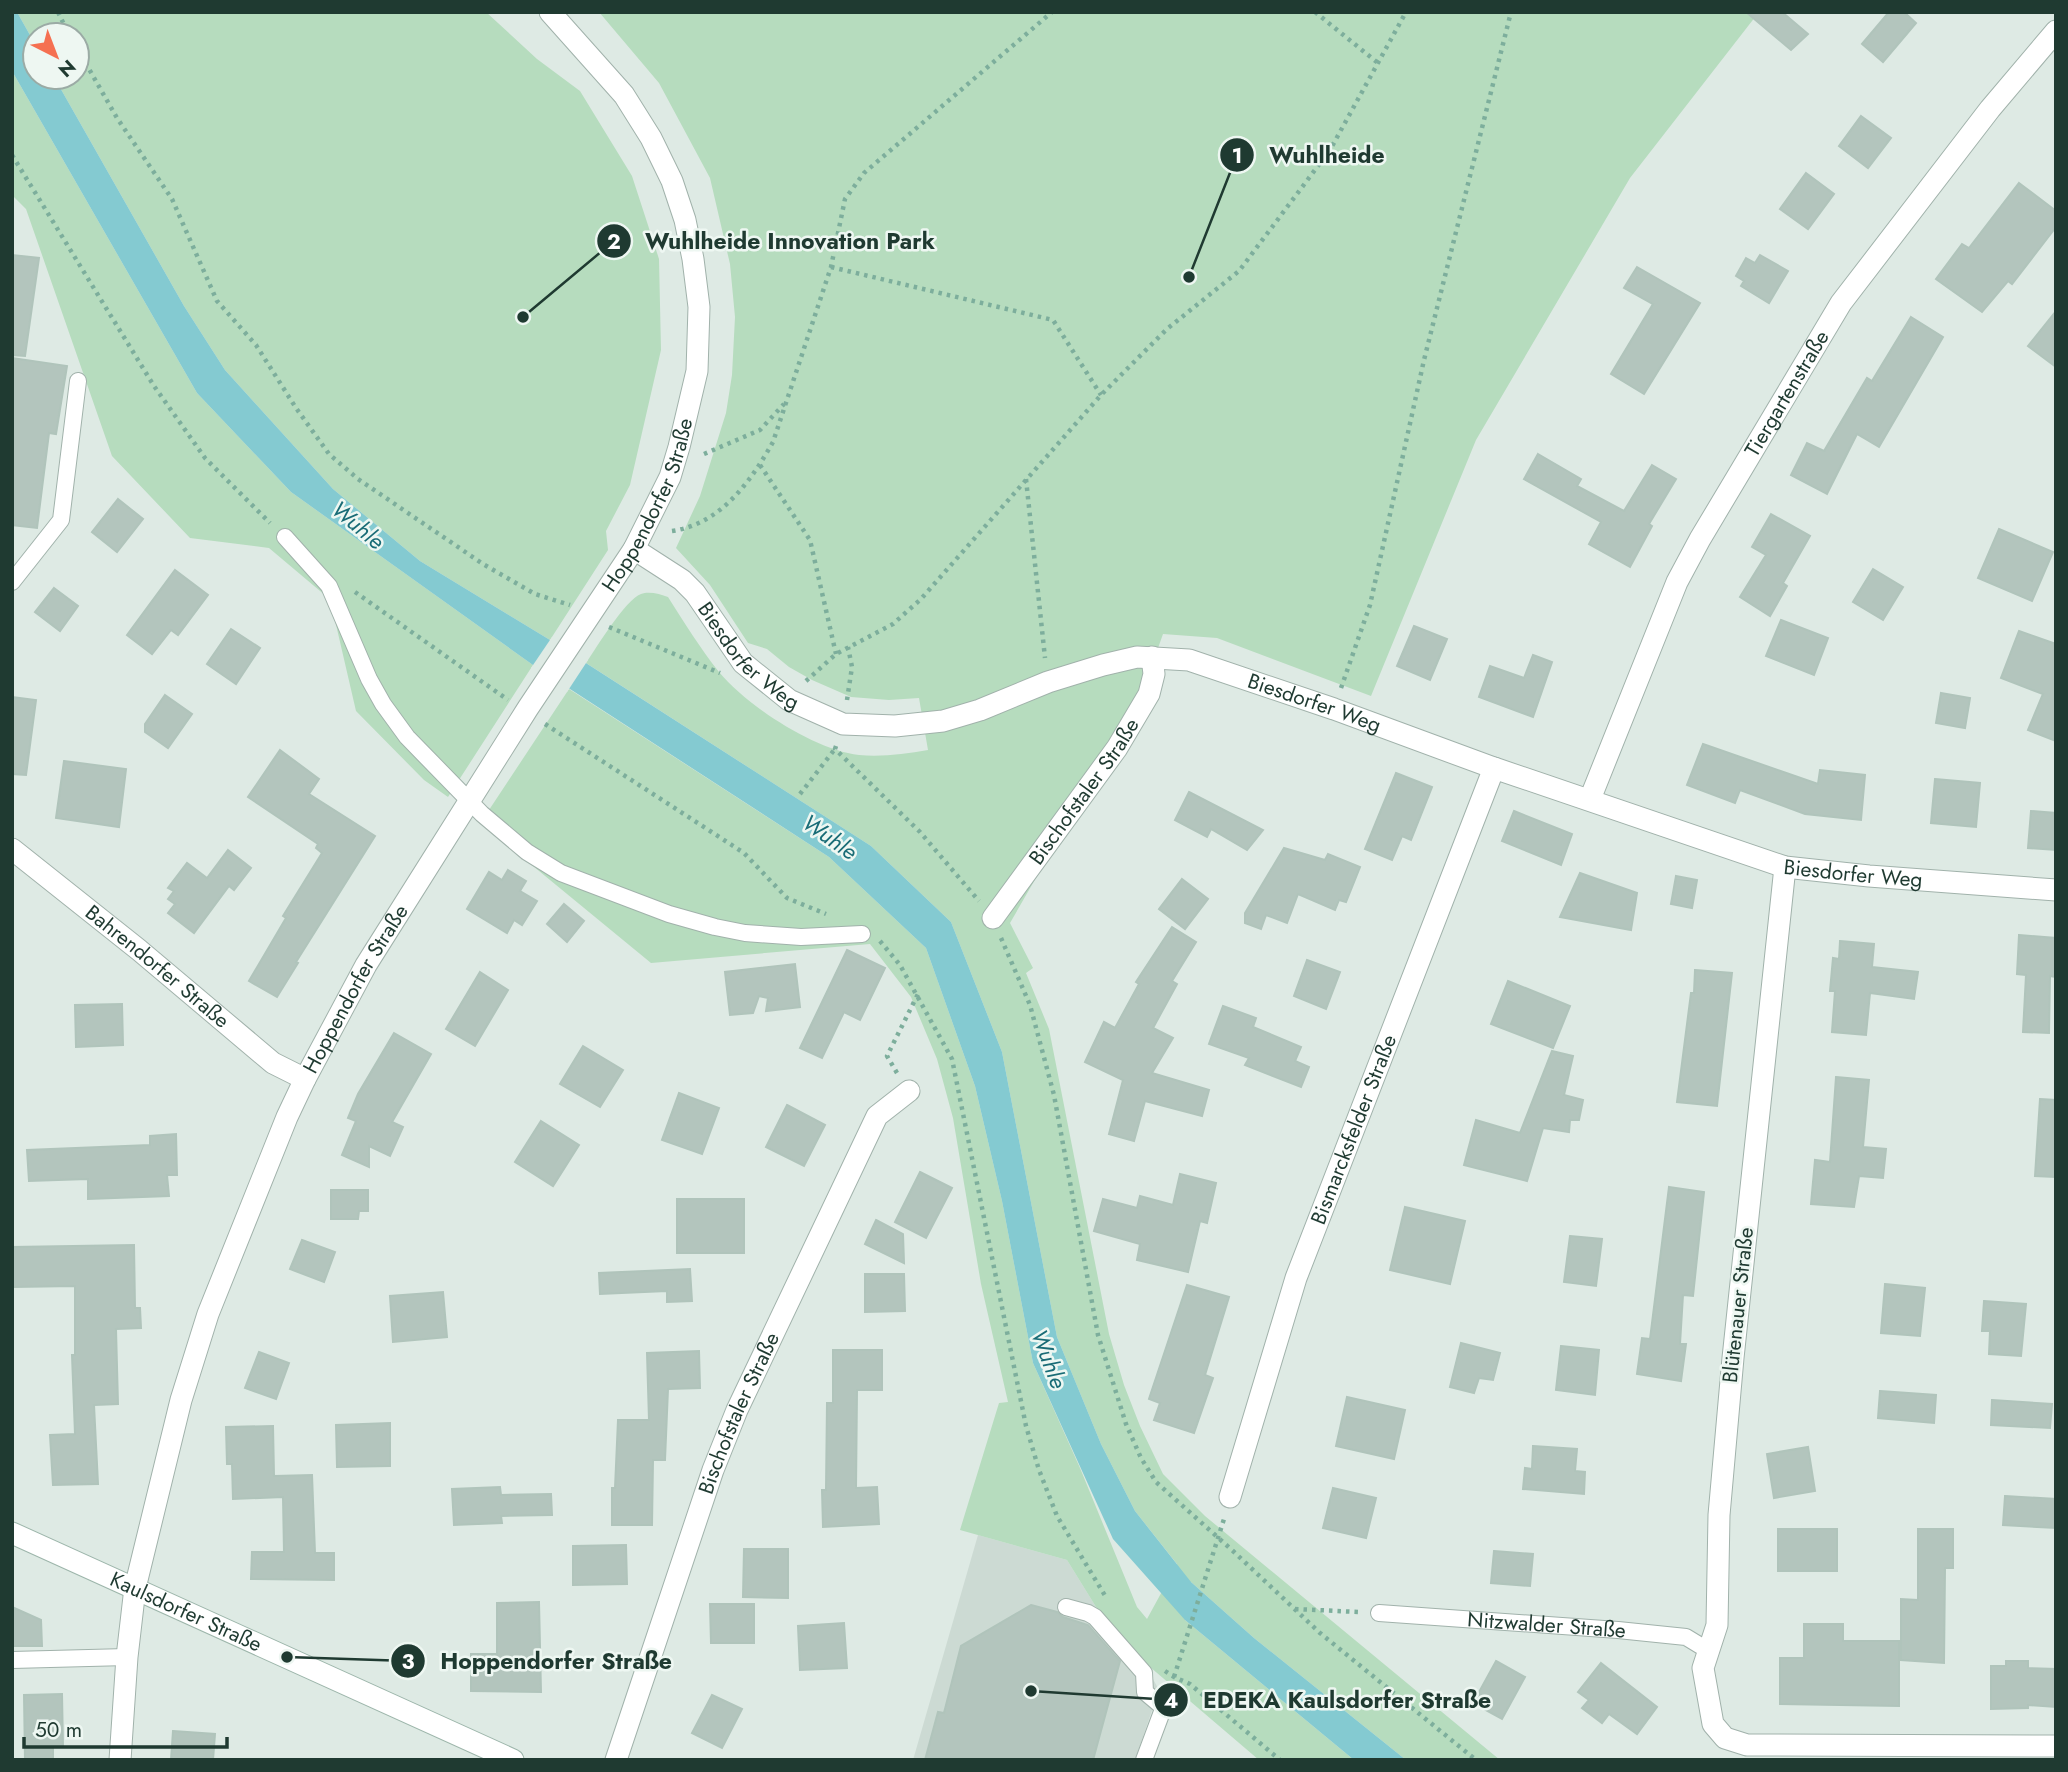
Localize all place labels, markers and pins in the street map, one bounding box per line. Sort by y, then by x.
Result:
callout: Wuhlheide [1220,133,1398,177]
callout: Wuhlheide Innovation Park [596,219,949,263]
callout: Hoppendorfer Straße [391,1639,685,1683]
callout: EDEKA Kaulsdorfer Straße [1154,1678,1505,1722]

